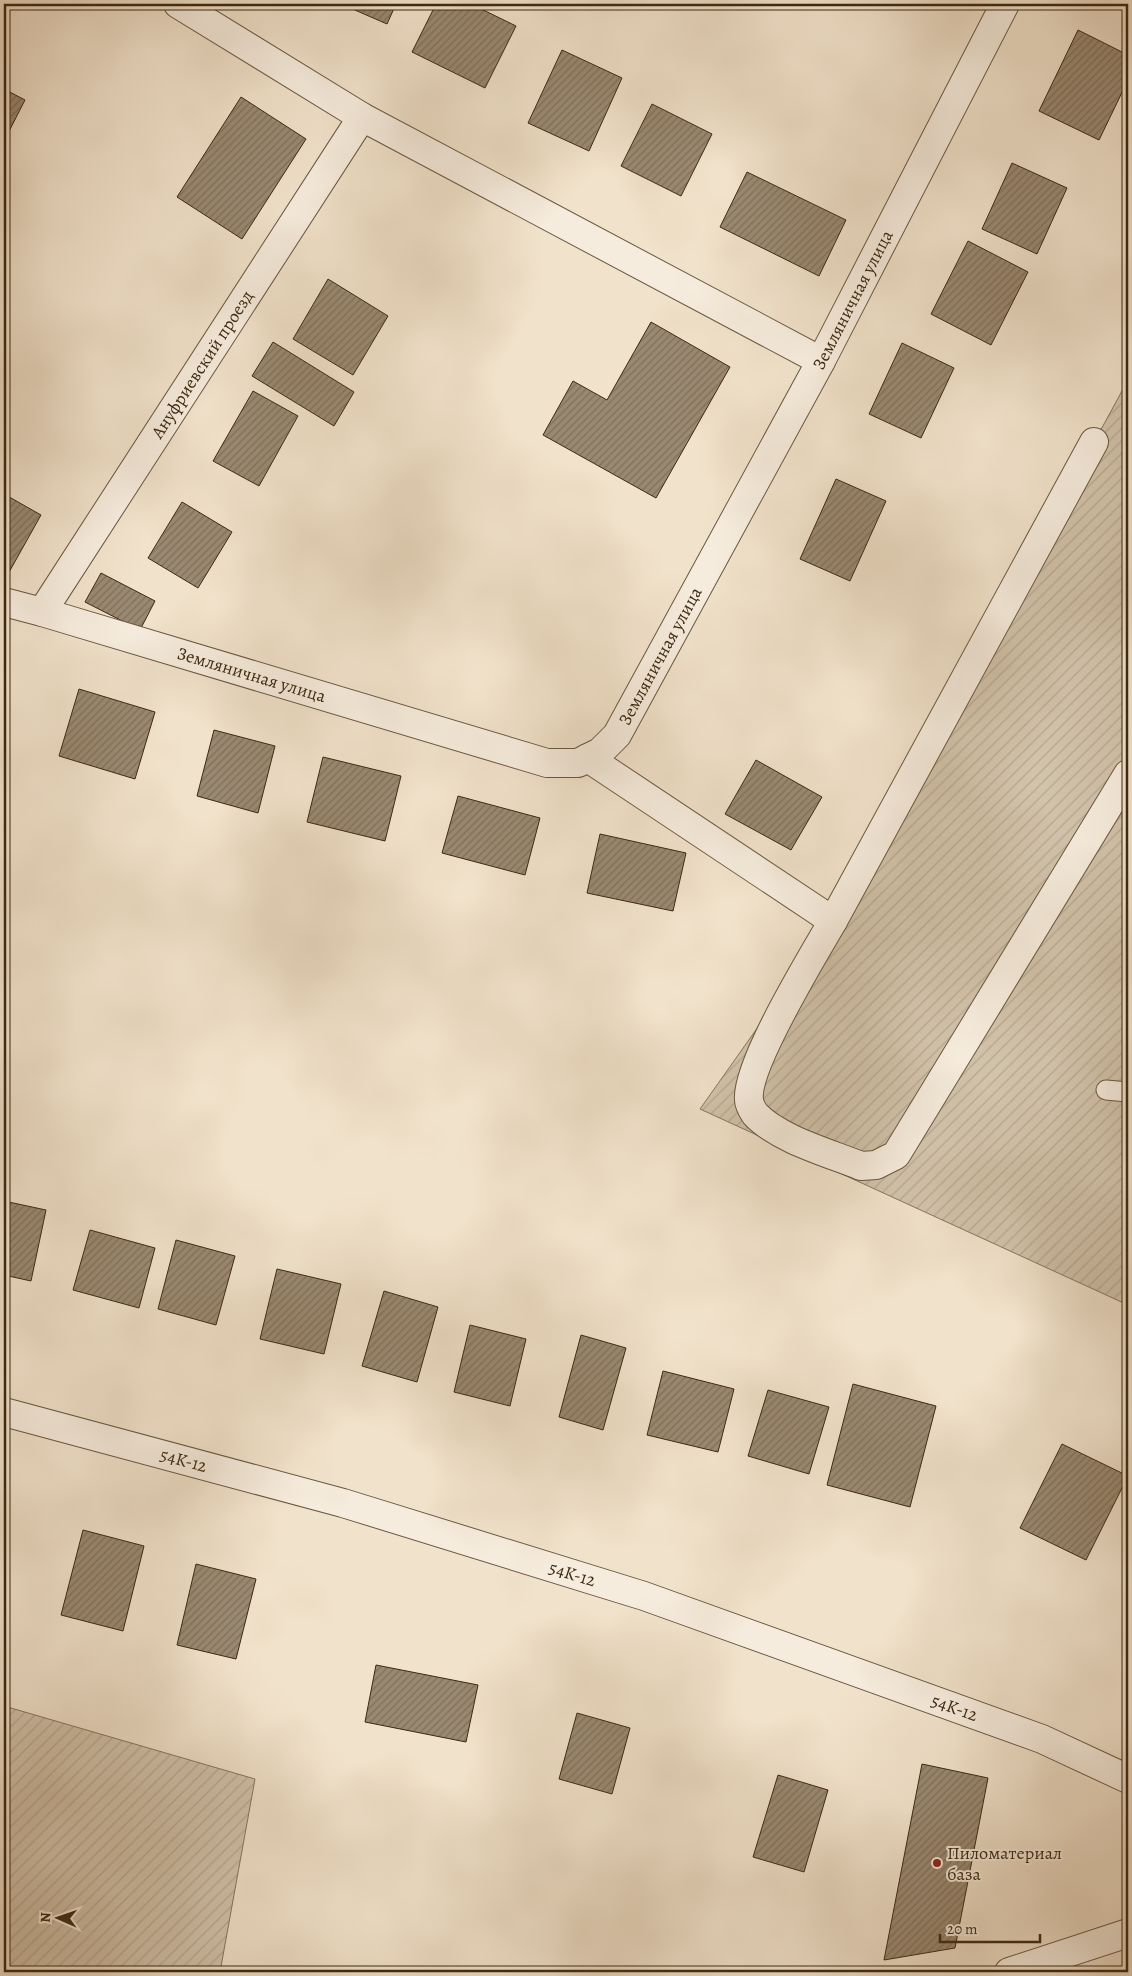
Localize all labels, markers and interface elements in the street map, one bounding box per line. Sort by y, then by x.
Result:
street label: Земляничная улица [807,225,899,374]
street label: Ануфриевский проезд [145,286,259,444]
street label: Земляничная улица [613,582,708,729]
street label: Земляничная улица [174,641,329,708]
street label: 54K-12 [157,1442,210,1478]
street label: 54K-12 [546,1555,599,1592]
street label: 54K-12 [928,1688,981,1727]
place label: Пиломатериал база [947,1841,1062,1886]
marker: Пиломатериал база [931,1857,943,1869]
north arrow [32,1894,82,1944]
scale bar [940,1911,1040,1943]
text: N [36,1912,55,1923]
text: 20 m [947,1919,978,1939]

